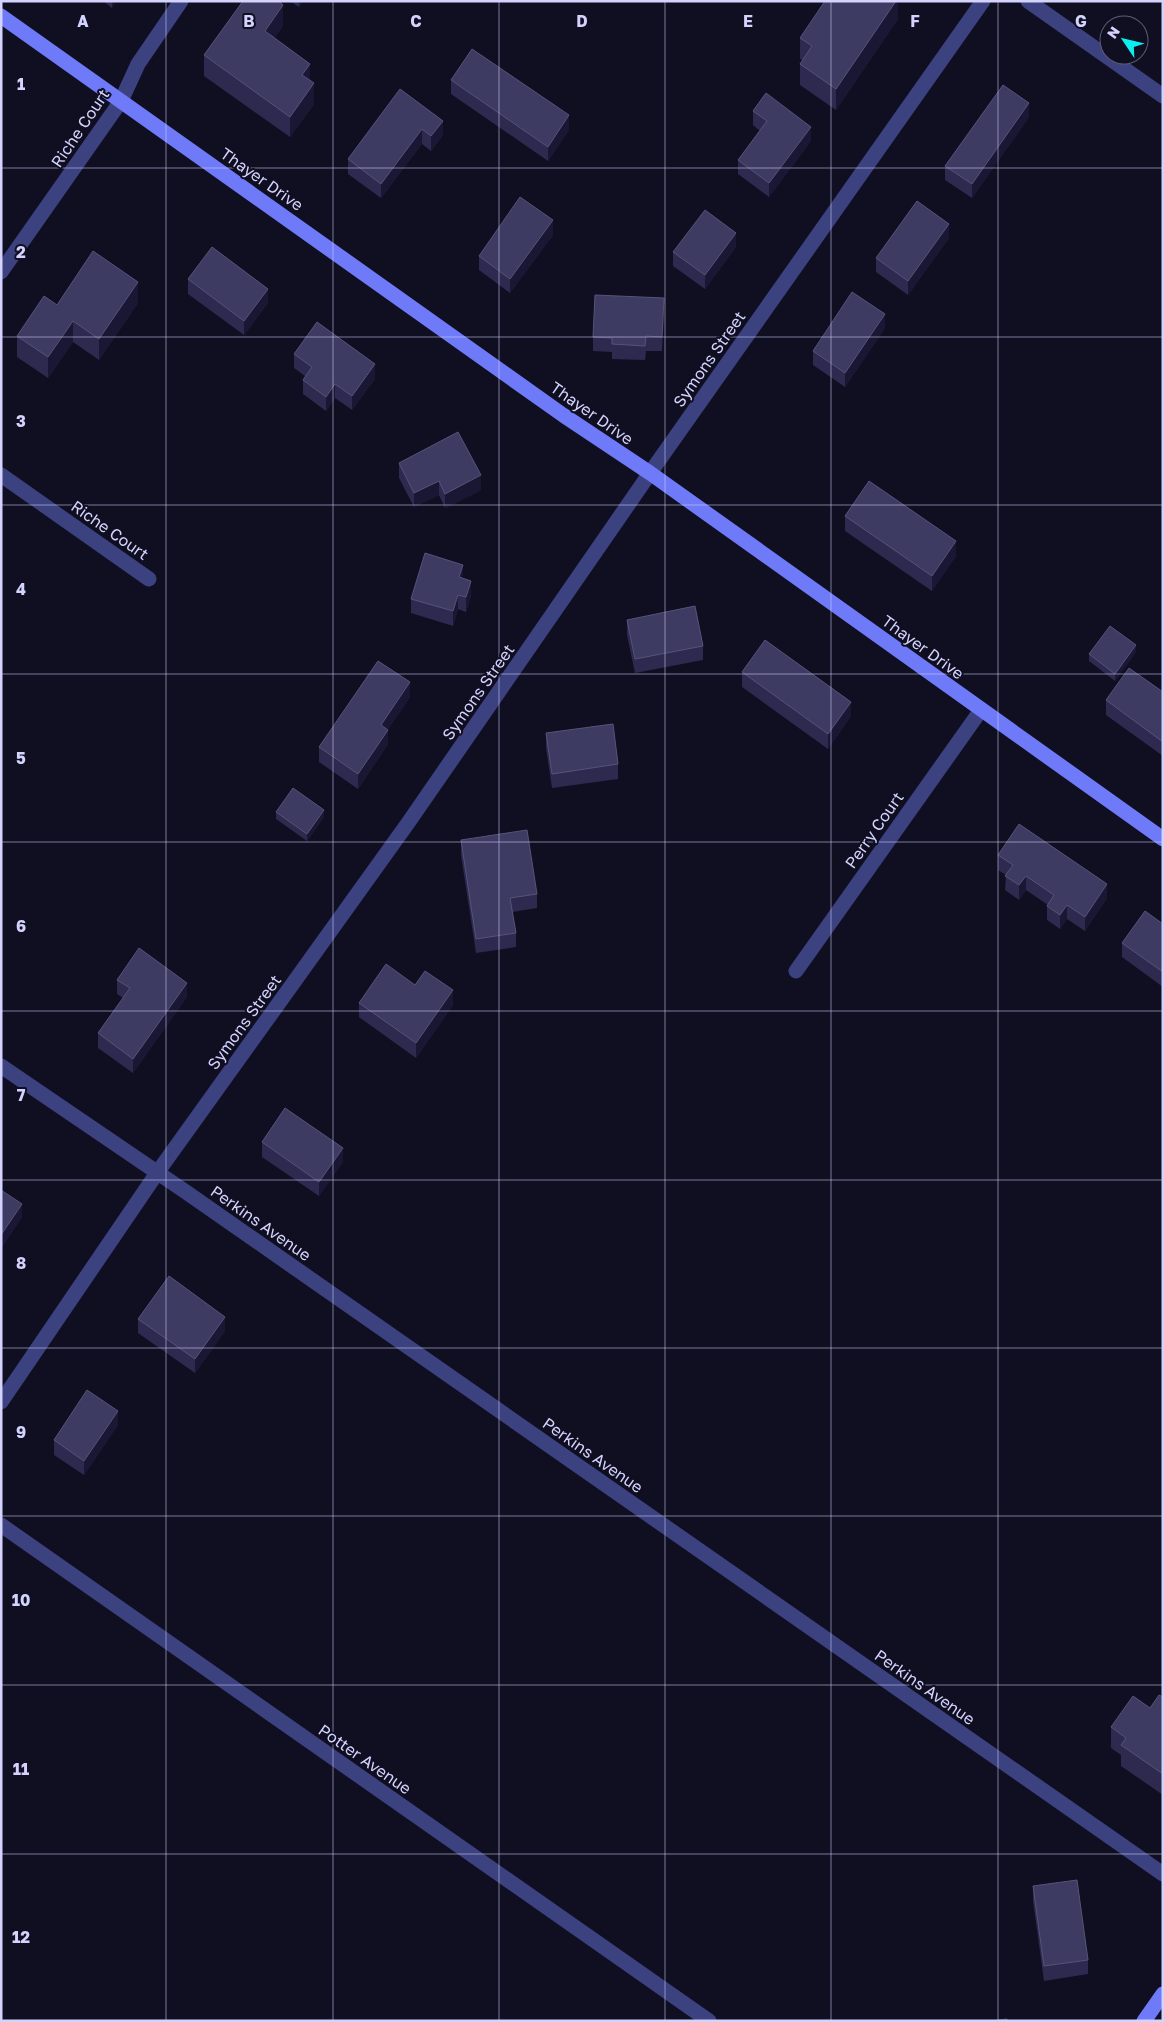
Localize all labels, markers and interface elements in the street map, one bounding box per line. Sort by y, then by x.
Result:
text: A [77,11,89,31]
text: B [243,11,255,31]
text: C [410,11,422,31]
text: D [576,11,588,31]
text: E [743,11,753,31]
text: F [910,11,920,31]
text: G [1075,11,1087,31]
north arrow [1099,15,1149,65]
text: N [1103,23,1123,41]
text: 1 [17,74,25,94]
street label: Riche Court [47,85,113,171]
street label: Thayer Drive [217,143,307,215]
text: 2 [16,242,26,262]
street label: Symons Street [669,307,749,411]
street label: Thayer Drive [547,377,637,449]
text: 3 [16,411,26,431]
street label: Riche Court [67,496,153,564]
text: 4 [16,579,26,599]
street label: Thayer Drive [878,611,968,683]
street label: Symons Street [438,640,518,744]
text: 5 [16,748,26,768]
street label: Perry Court [840,788,908,872]
text: 6 [16,916,26,936]
street label: Symons Street [203,971,285,1073]
text: 7 [17,1085,26,1105]
street label: Perkins Avenue [207,1181,315,1265]
text: 8 [16,1253,26,1273]
street label: Perkins Avenue [539,1413,647,1497]
text: 9 [16,1422,26,1442]
text: 10 [12,1590,30,1610]
street label: Perkins Avenue [871,1645,979,1729]
street label: Potter Avenue [315,1720,415,1798]
text: 11 [13,1759,29,1779]
text: 12 [12,1927,30,1947]

